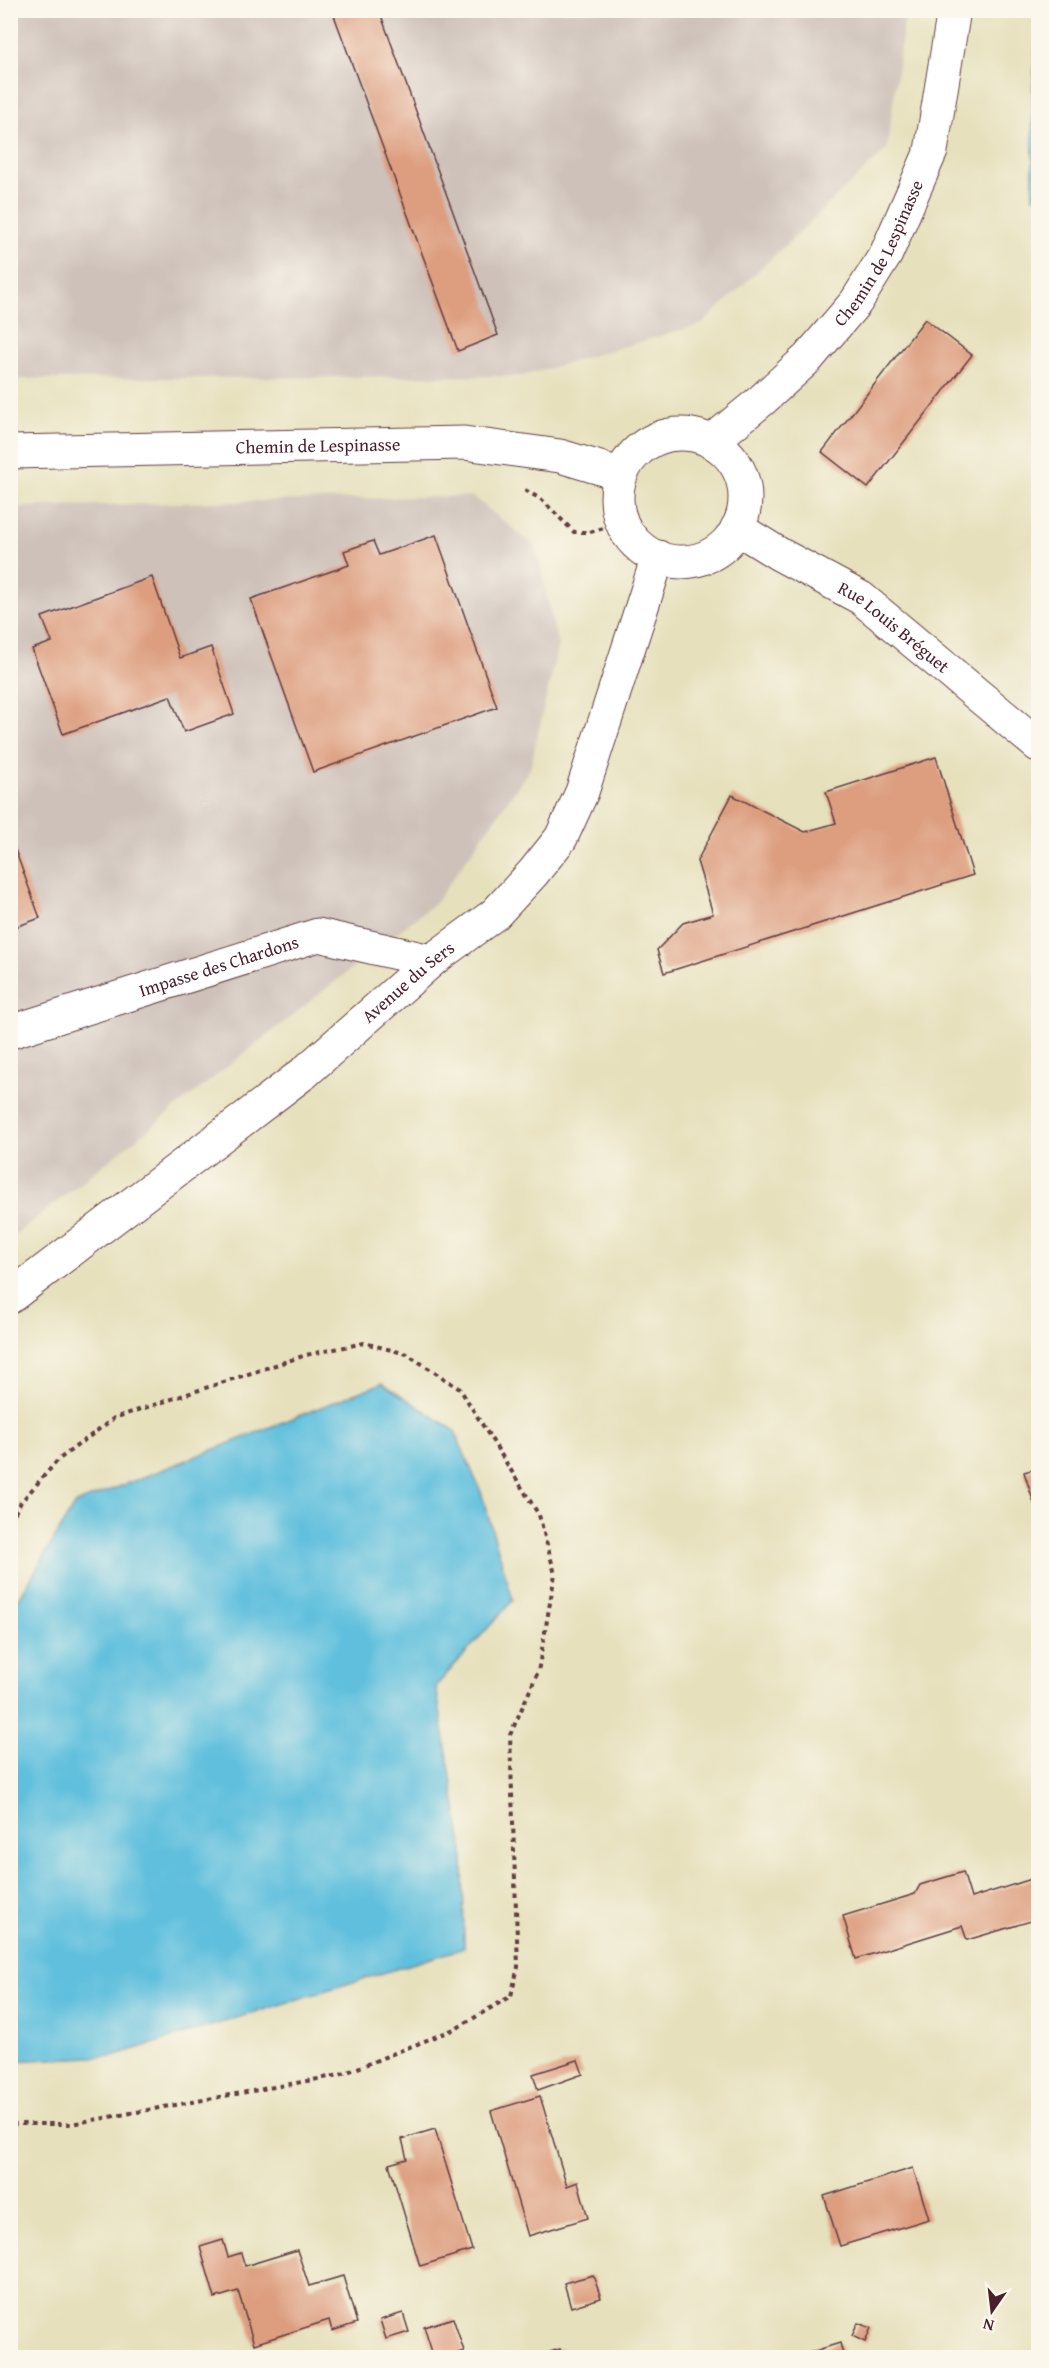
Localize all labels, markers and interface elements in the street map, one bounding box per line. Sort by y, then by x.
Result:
street label: Chemin de Lespinasse [827,175,930,332]
street label: Chemin de Lespinasse [235,430,401,461]
street label: Rue Louis Bréguet [833,574,956,680]
street label: Impasse des Chardons [135,928,302,1004]
street label: Avenue du Sers [356,934,460,1029]
north arrow [962,2281,1022,2341]
text: N [980,2313,996,2338]

